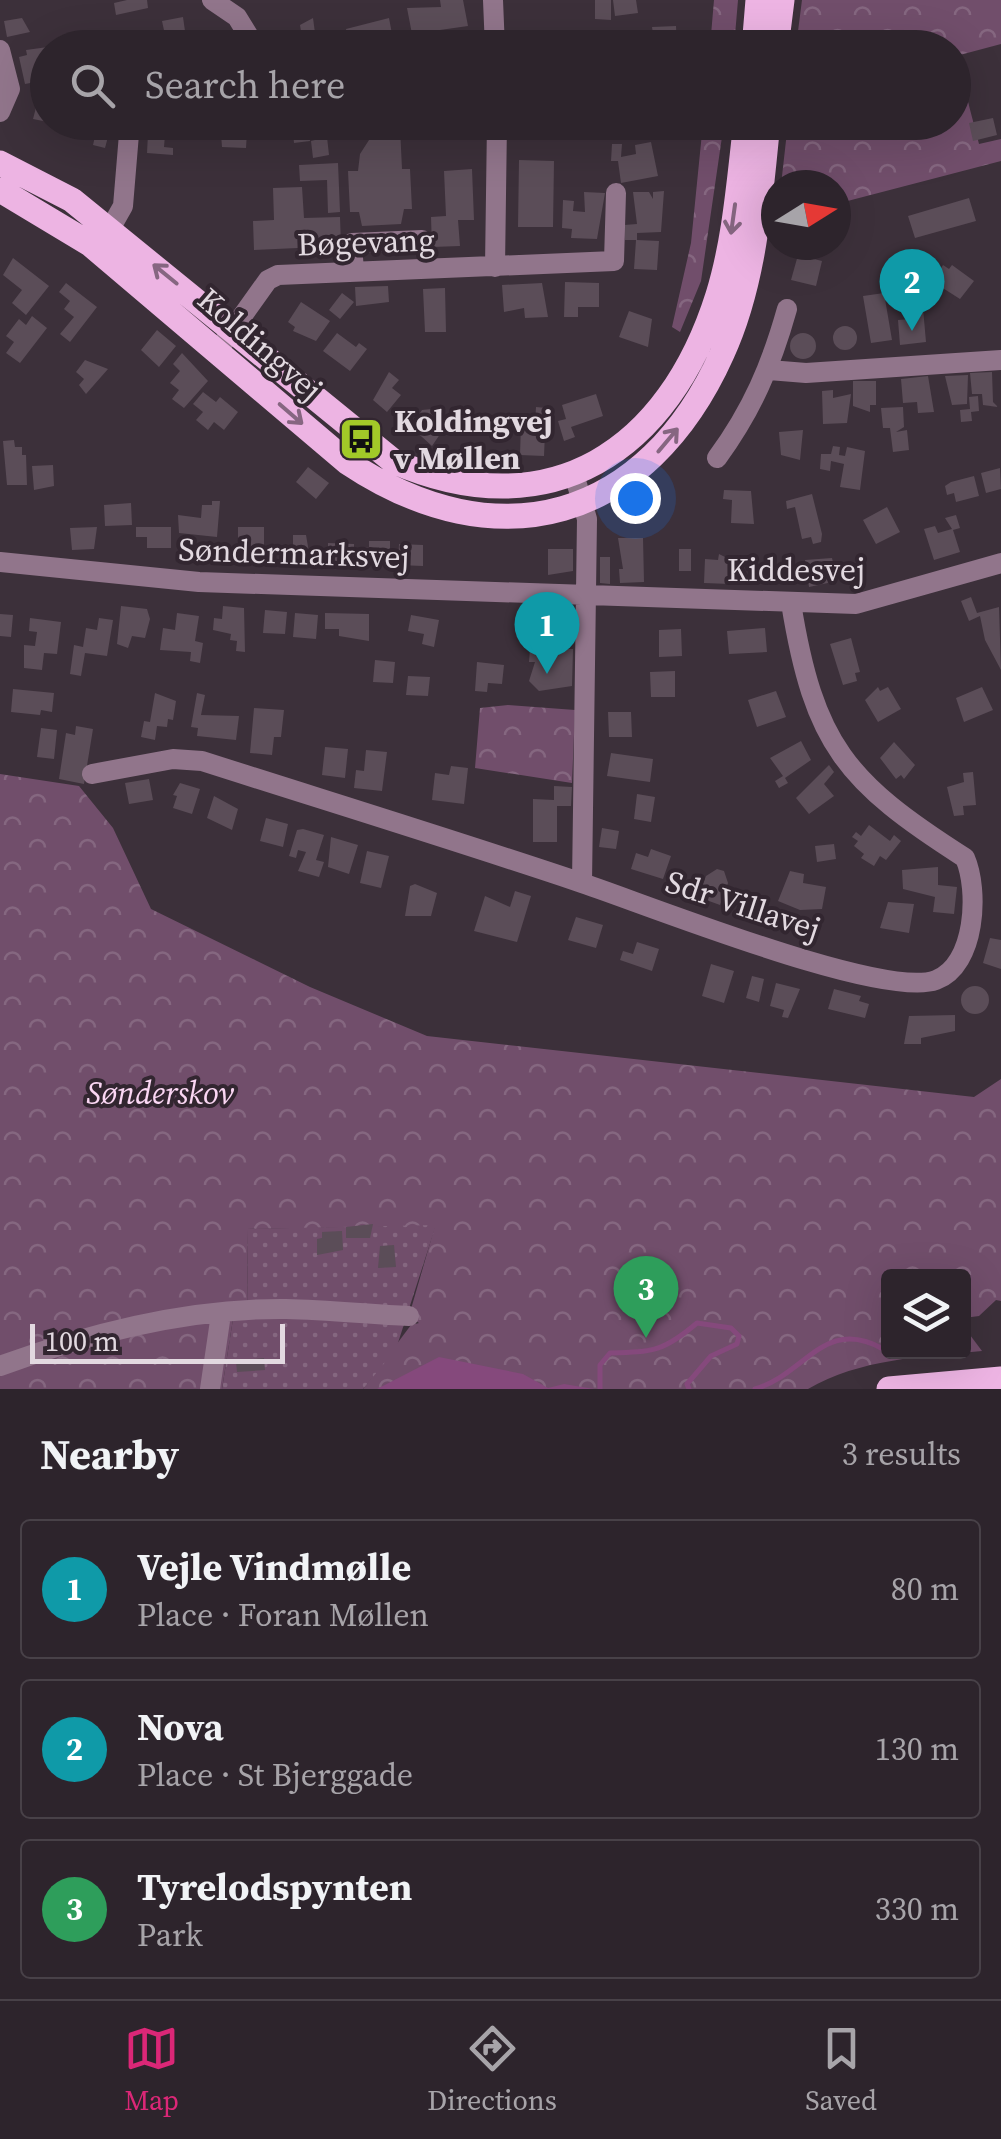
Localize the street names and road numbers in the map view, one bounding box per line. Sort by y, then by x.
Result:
street label: Bøgevang [296,218,436,266]
street label: Koldingvej [188,278,332,410]
street label: Søndermarksvej [178,527,410,579]
street label: Kiddesvej [727,548,865,592]
street label: Sdr Villavej [660,859,826,951]

